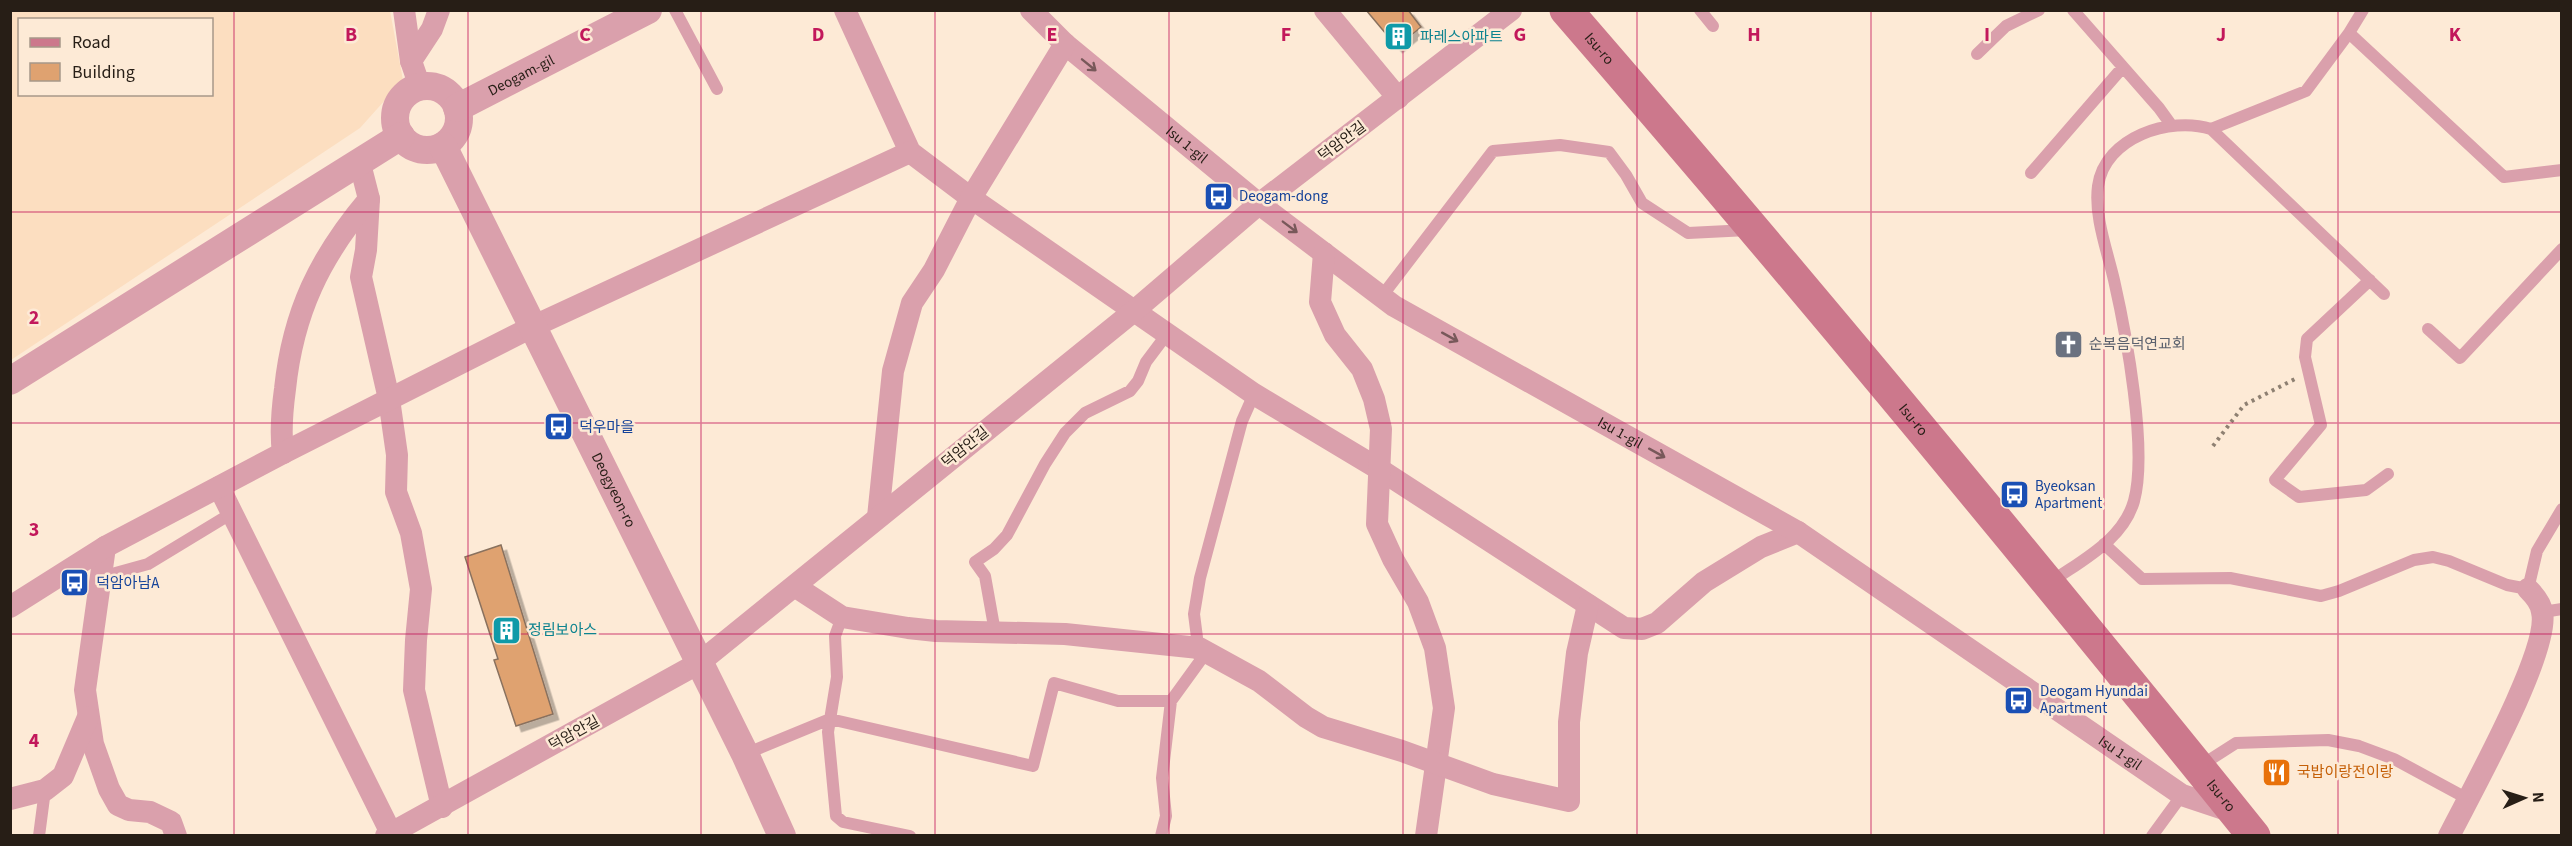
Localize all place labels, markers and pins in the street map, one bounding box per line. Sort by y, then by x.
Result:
building icon: 파레스아파트 [1383,21,1415,53]
place label: 파레스아파트 [1420,27,1503,48]
bus stop icon: Deogam-dong [1202,180,1234,212]
place label: Deogam-dong [1239,186,1328,207]
church icon: 순복음덕연교회 [2052,328,2084,360]
place label: 순복음덕연교회 [2089,334,2186,355]
bus stop icon: 덕우마을 [542,411,574,443]
place label: 덕우마을 [579,417,634,438]
place label: Byeoksan Apartment [2035,476,2102,514]
bus stop icon: Byeoksan Apartment [1998,479,2030,511]
bus stop icon: 덕암아남A [59,567,91,599]
place label: 덕암아남A [96,573,160,594]
building icon: 정림보아스 [491,614,523,646]
place label: 정림보아스 [528,620,597,641]
place label: Deogam Hyundai Apartment [2040,681,2148,719]
bus stop icon: Deogam Hyundai Apartment [2003,684,2035,716]
restaurant icon: 국밥이랑전이랑 [2260,756,2292,788]
place label: 국밥이랑전이랑 [2297,762,2394,783]

